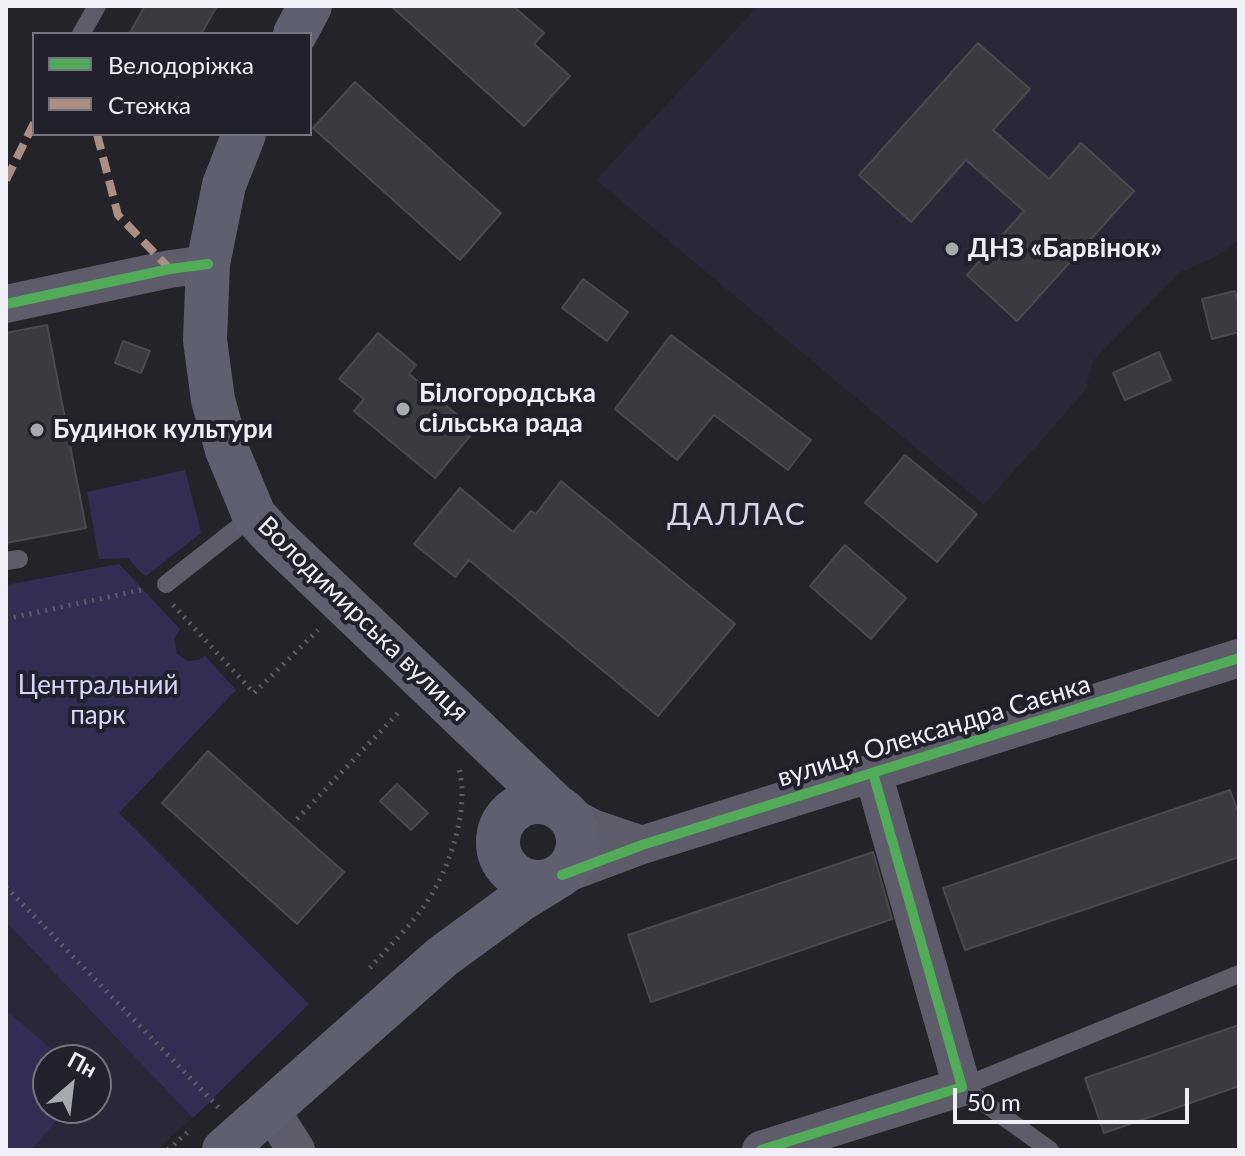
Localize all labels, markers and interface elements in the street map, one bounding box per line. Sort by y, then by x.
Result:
legend [32,32,312,136]
text: Велодоріжка [108,50,254,79]
text: Стежка [108,90,191,119]
place label: ДНЗ «Барвінок» [968,233,1162,265]
marker: ДНЗ «Барвінок» [943,240,961,258]
place label: Білогородська сільська рада [419,378,596,440]
marker: Білогородська сільська рада [394,400,412,418]
place label: Будинок культури [53,414,273,446]
marker: Будинок культури [28,421,46,439]
district label: ДАЛЛАС [667,497,807,533]
street label: Володимирська вулиця [251,510,475,728]
street label: вулиця Олександра Саєнка [774,668,1094,794]
park label: Центральний парк [18,670,178,732]
north arrow [32,1044,112,1124]
text: Пн [64,1045,102,1083]
scale bar [957,1072,1193,1122]
text: 50 m [967,1087,1021,1116]

